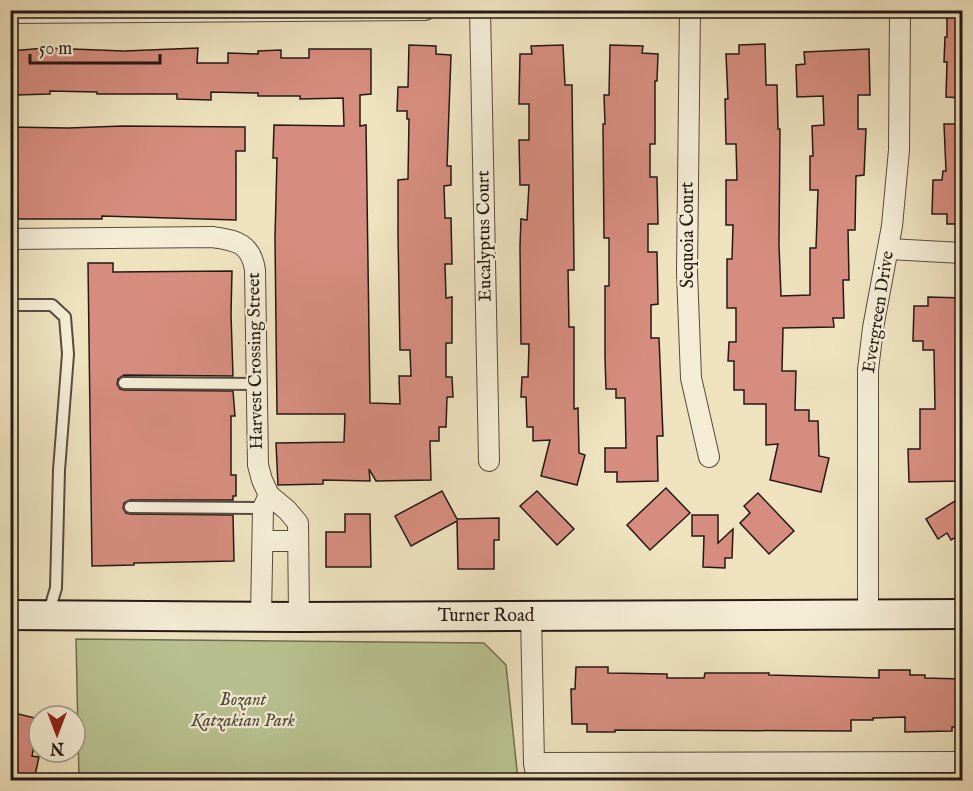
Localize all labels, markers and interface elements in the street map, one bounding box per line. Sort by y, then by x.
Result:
scale bar [30,27,160,65]
text: 50 m [39,38,72,61]
street label: Eucalyptus Court [472,170,498,302]
street label: Sequoia Court [677,182,700,288]
street label: Evergreen Drive [858,249,900,375]
street label: Harvest Crossing Street [243,272,269,450]
street label: Turner Road [438,605,535,628]
park label: Bozant Katzakian Park [190,689,295,733]
north arrow [27,704,87,764]
text: N [50,737,65,757]

